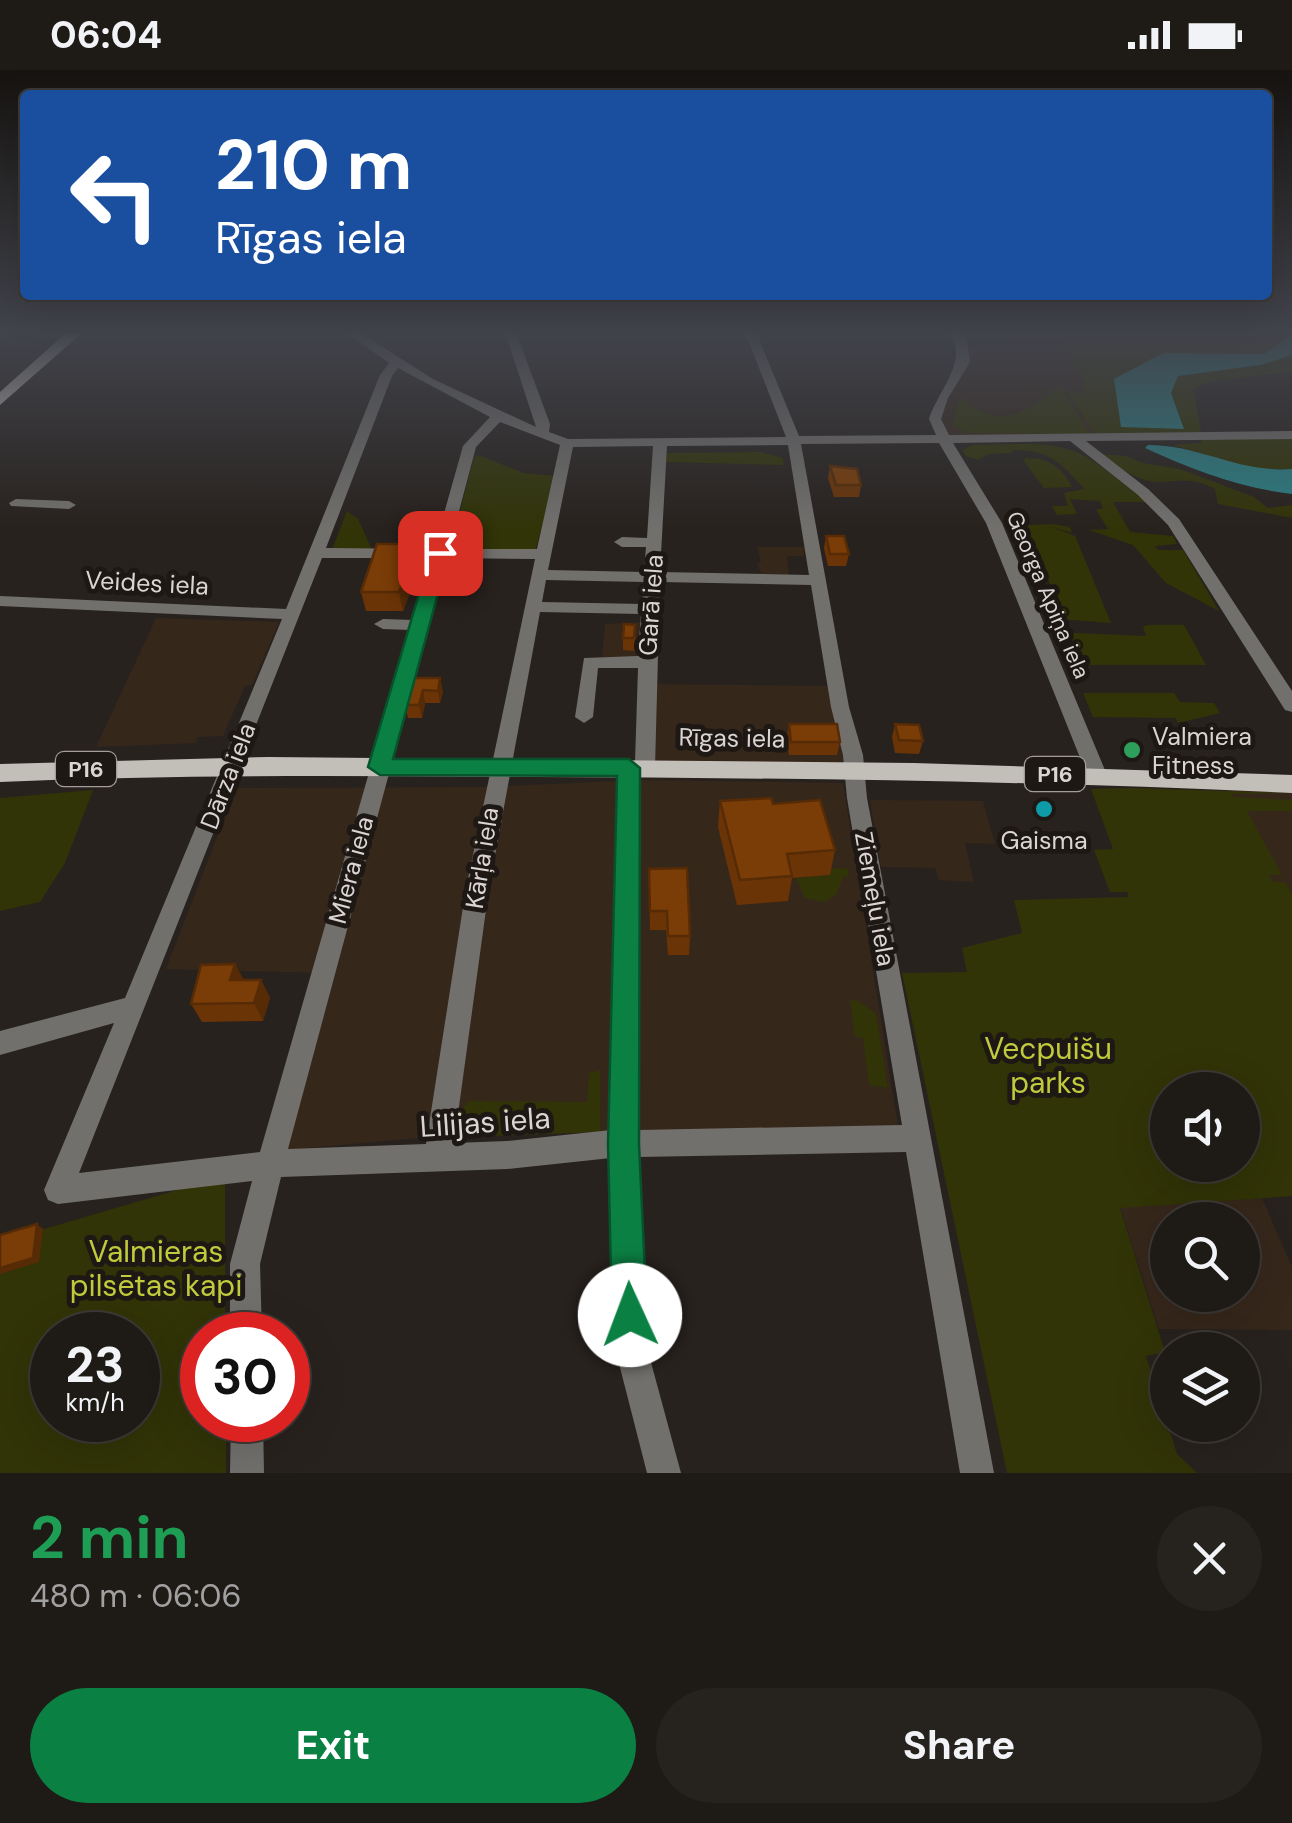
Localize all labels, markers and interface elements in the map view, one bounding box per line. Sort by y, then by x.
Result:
text: 06:04 [50,10,162,60]
text: 210 m [215,120,412,211]
icon: left [50,130,180,260]
text: Rīgas iela [215,208,407,267]
street label: Georga Apiņa iela [1000,507,1096,683]
pin [398,511,483,596]
icon: arrive [413,526,468,581]
street label: Garā iela [631,553,671,657]
street label: Veides iela [84,563,210,603]
street label: Dārza iela [193,718,263,834]
place label: Valmiera Fitness [1152,720,1252,782]
street label: Rīgas iela [678,721,786,755]
marker: Valmiera Fitness [1121,739,1143,761]
road number: P16 [56,752,116,786]
road number: P16 [1025,757,1085,791]
marker: Gaisma [1033,798,1055,820]
street label: Kārļa iela [458,805,506,911]
street label: Miera iela [321,813,381,927]
place label: Gaisma [1001,824,1087,857]
street label: Ziemeļu iela [847,829,903,969]
park label: Vecpuišu parks [984,1029,1112,1102]
map controls [1150,1072,1260,1442]
button: sound [1150,1072,1260,1182]
street label: Lilijas iela [418,1098,552,1146]
button: search [1150,1202,1260,1312]
park label: Valmieras pilsētas kapi [70,1232,242,1305]
position arrow [578,1263,682,1367]
speed limit sign: 30 [180,1312,310,1442]
text: 23 [66,1332,125,1398]
button: layers [1150,1332,1260,1442]
text: km/h [65,1386,125,1419]
text: 2 min [30,1498,189,1577]
button: close [1157,1506,1262,1611]
text: 480 m · 06:06 [30,1575,242,1617]
button: Exit [30,1688,636,1803]
button: Share [656,1688,1262,1803]

